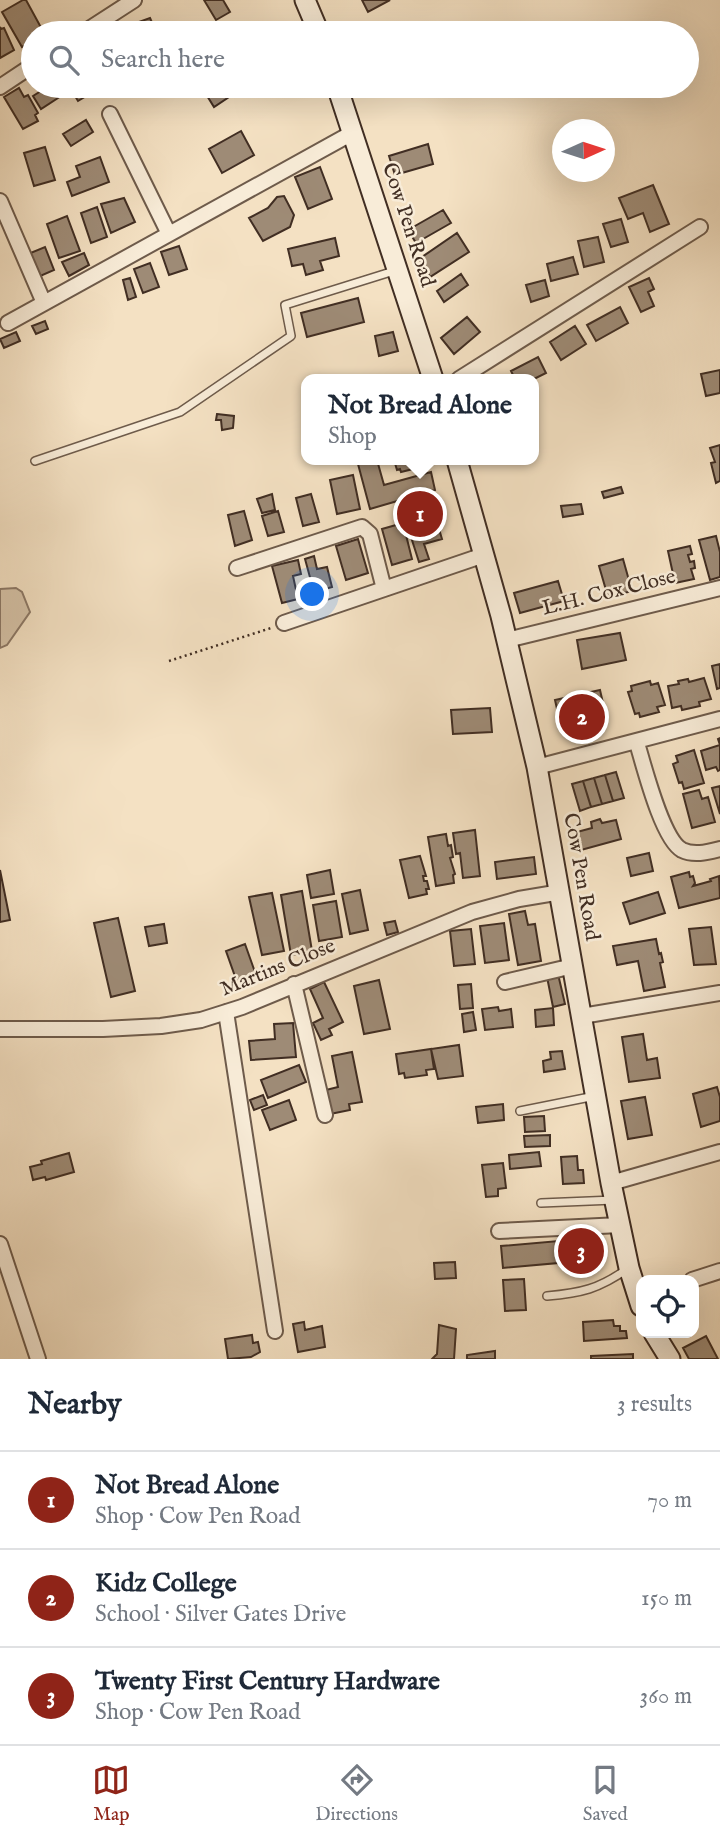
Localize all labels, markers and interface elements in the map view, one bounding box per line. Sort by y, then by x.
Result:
search box [21,21,699,98]
icon: search [45,41,83,79]
text: Search here [101,43,225,76]
north arrow [552,119,615,182]
street label: Cow Pen Road [375,159,441,291]
popup [301,374,539,465]
text: Not Bread Alone [328,389,512,422]
text: Shop [328,422,377,451]
pin: 1 [397,488,443,540]
street label: L.H. Cox Close [540,563,679,623]
your location [295,577,329,611]
pin: 2 [559,691,605,743]
street label: Cow Pen Road [556,811,606,944]
street label: Martins Close [217,933,340,1003]
pin: 3 [558,1225,604,1277]
map controls [636,1275,699,1338]
button: locate [636,1275,699,1338]
text: Nearby [28,1386,121,1424]
text: 3 results [617,1390,692,1419]
text: Not Bread Alone [95,1469,279,1502]
text: 1 [47,1486,55,1515]
text: 70 m [647,1486,692,1515]
text: Shop · Cow Pen Road [95,1502,300,1531]
text: Kidz College [95,1567,237,1600]
text: 2 [46,1584,56,1613]
text: 150 m [641,1584,692,1613]
text: School · Silver Gates Drive [95,1600,346,1629]
text: Twenty First Century Hardware [95,1665,440,1698]
text: 3 [47,1682,55,1711]
text: 360 m [640,1682,692,1711]
text: Shop · Cow Pen Road [95,1698,300,1727]
tab: Map [92,1761,130,1827]
tab: Directions [315,1761,398,1827]
tab: Saved [583,1761,628,1827]

